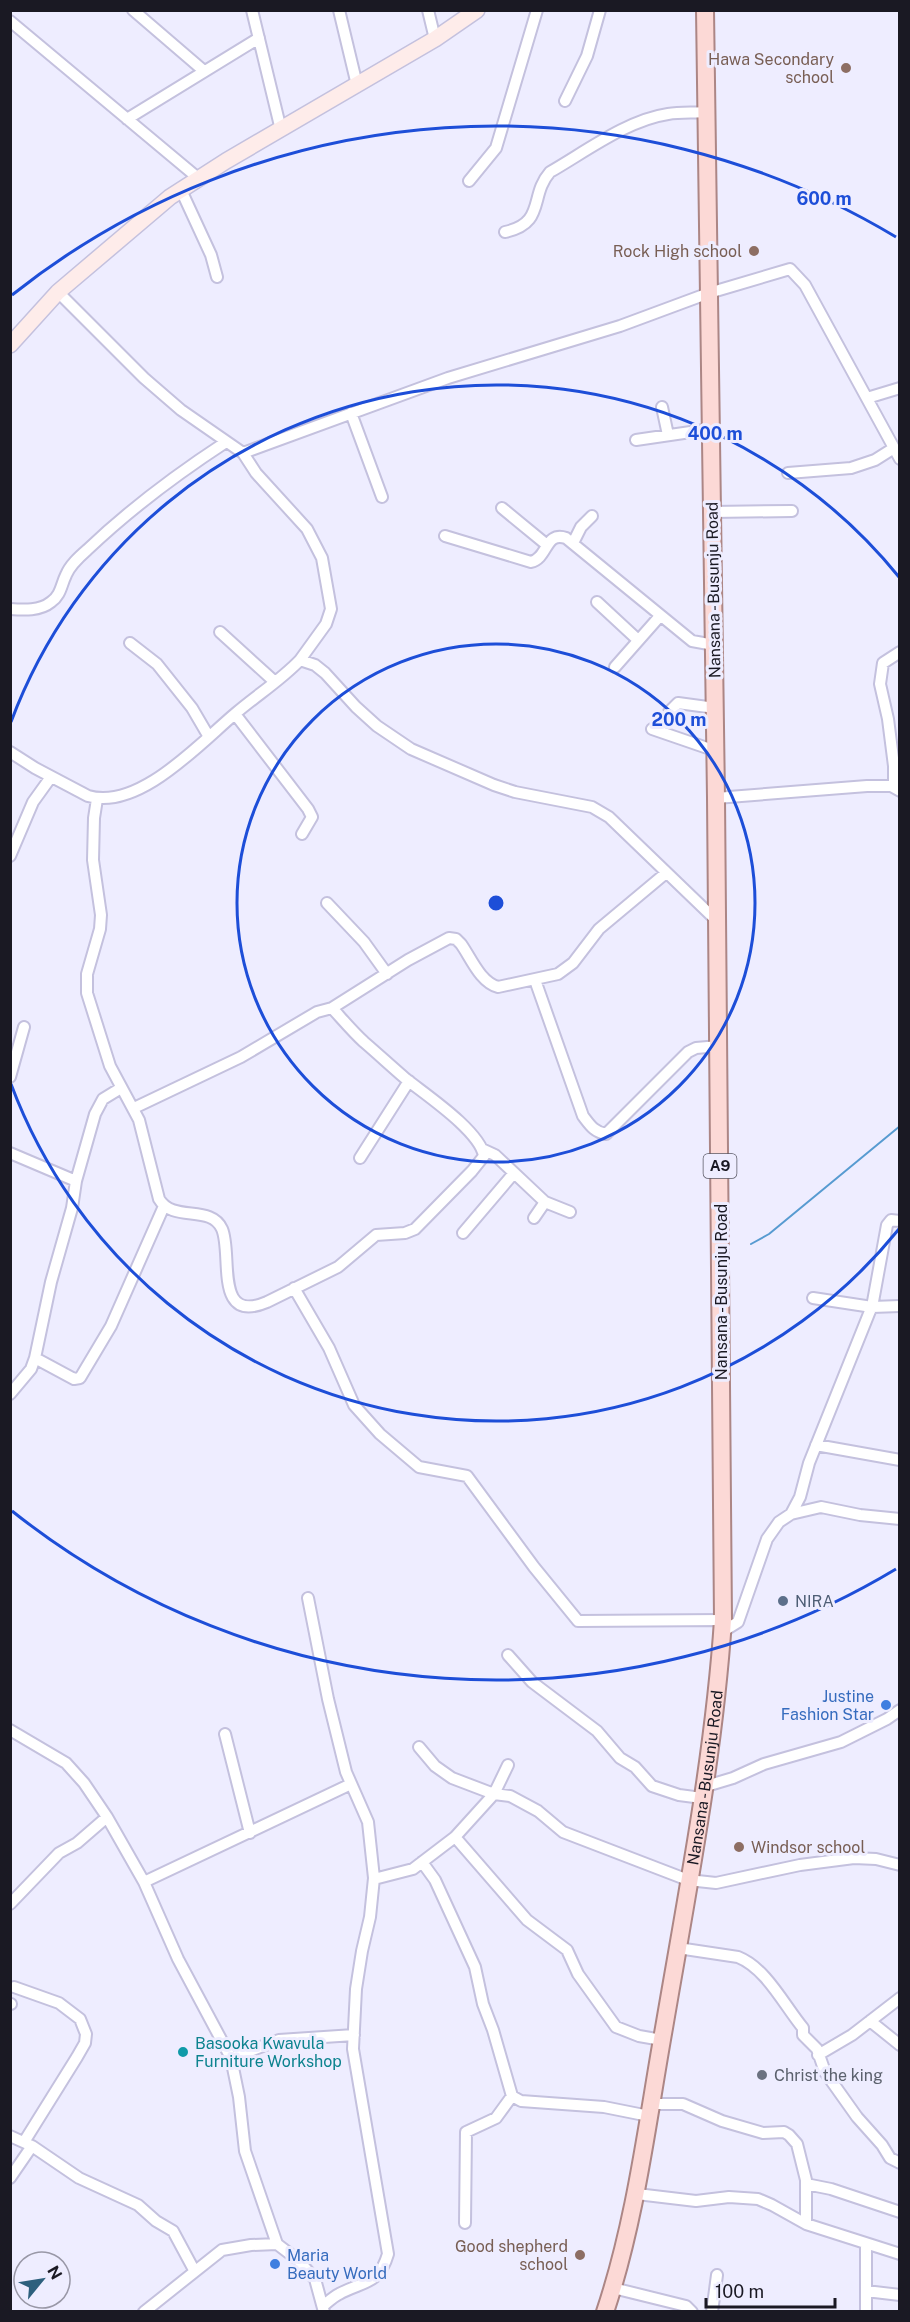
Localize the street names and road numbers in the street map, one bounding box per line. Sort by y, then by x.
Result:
street label: Nansana - Busunju Road [702,502,725,678]
road number: A9 [704,1154,736,1178]
street label: Nansana - Busunju Road [712,1204,731,1380]
street label: Nansana - Busunju Road [683,1689,727,1867]

